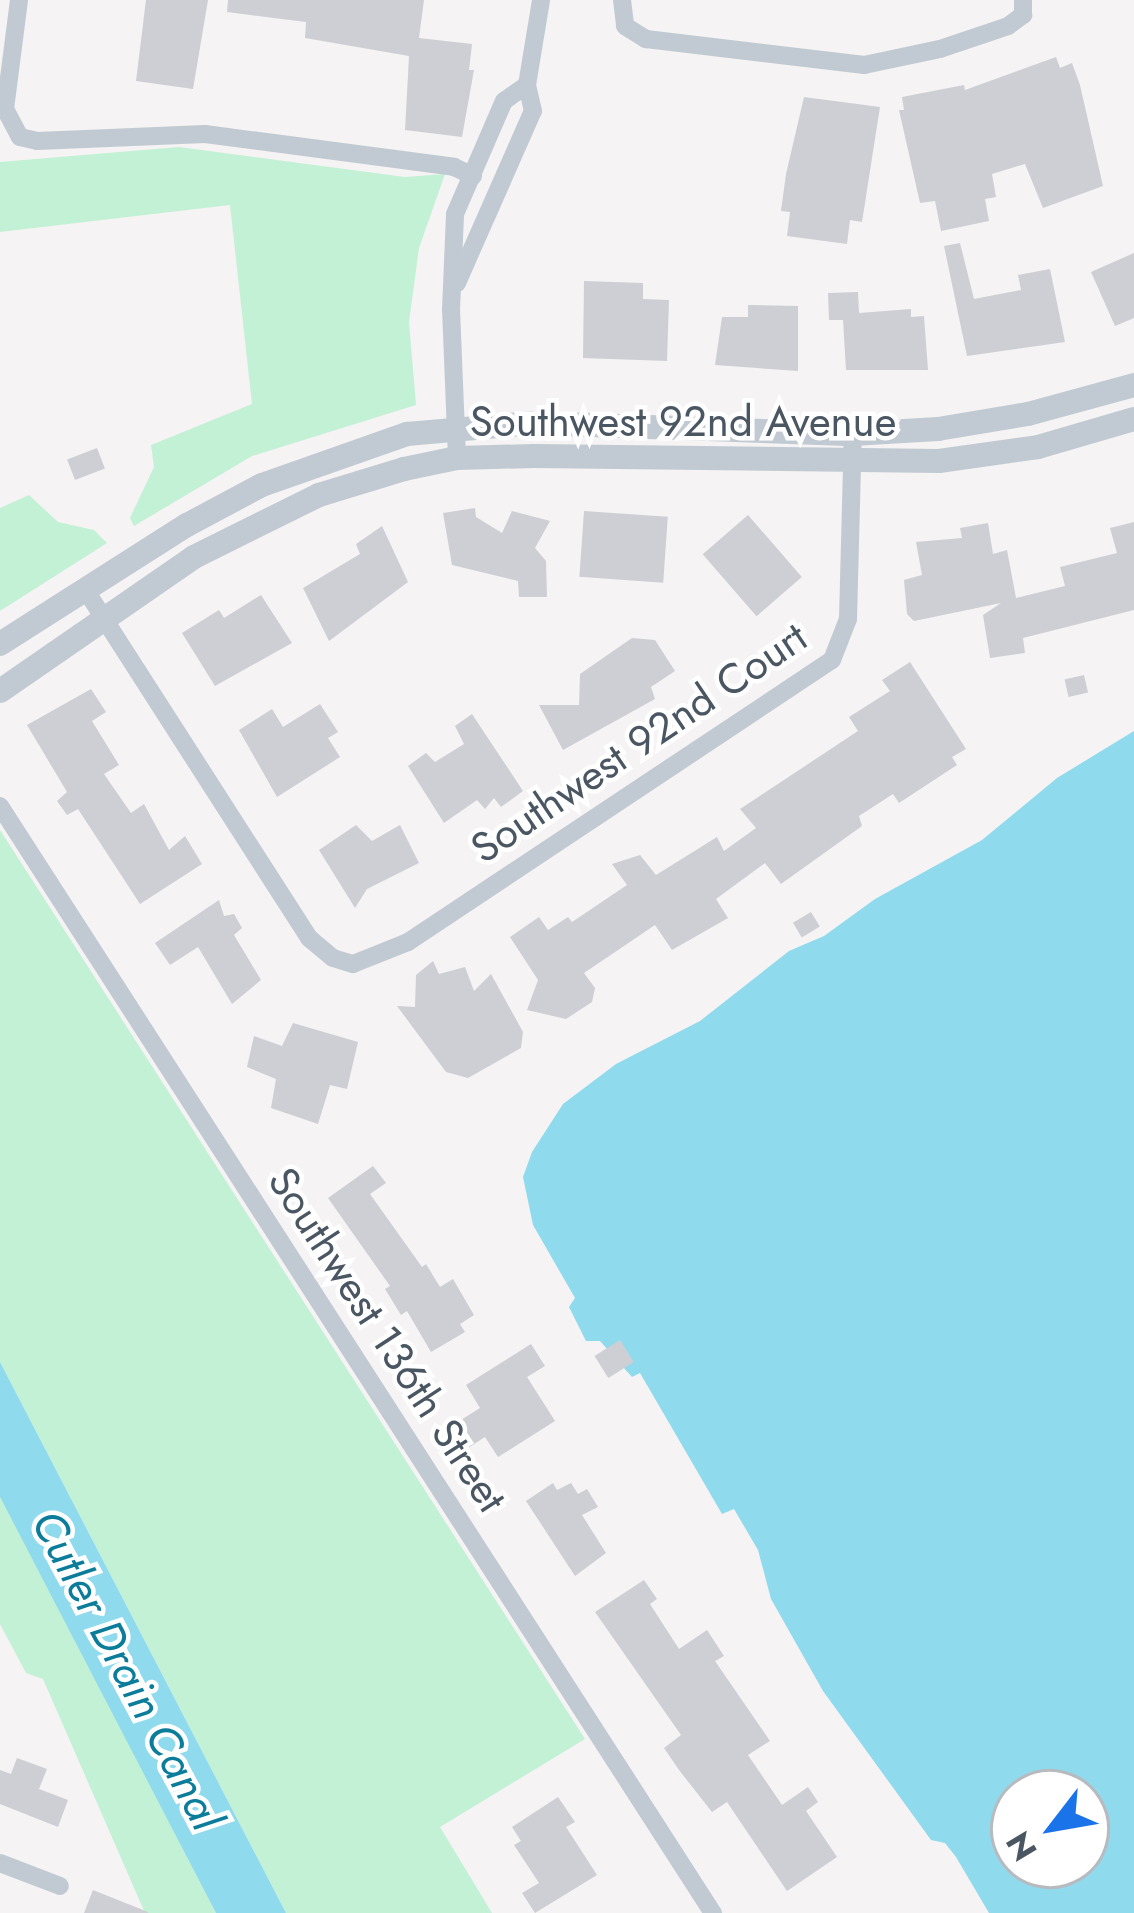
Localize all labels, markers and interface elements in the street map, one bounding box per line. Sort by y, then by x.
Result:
street label: Southwest 92nd Avenue [470,397,896,447]
street label: Southwest 92nd Court [462,612,816,874]
street label: Southwest 136th Street [257,1159,517,1521]
water label: Cutler Drain Canal [20,1501,234,1839]
north arrow [990,1769,1110,1889]
text: N [994,1823,1048,1870]

